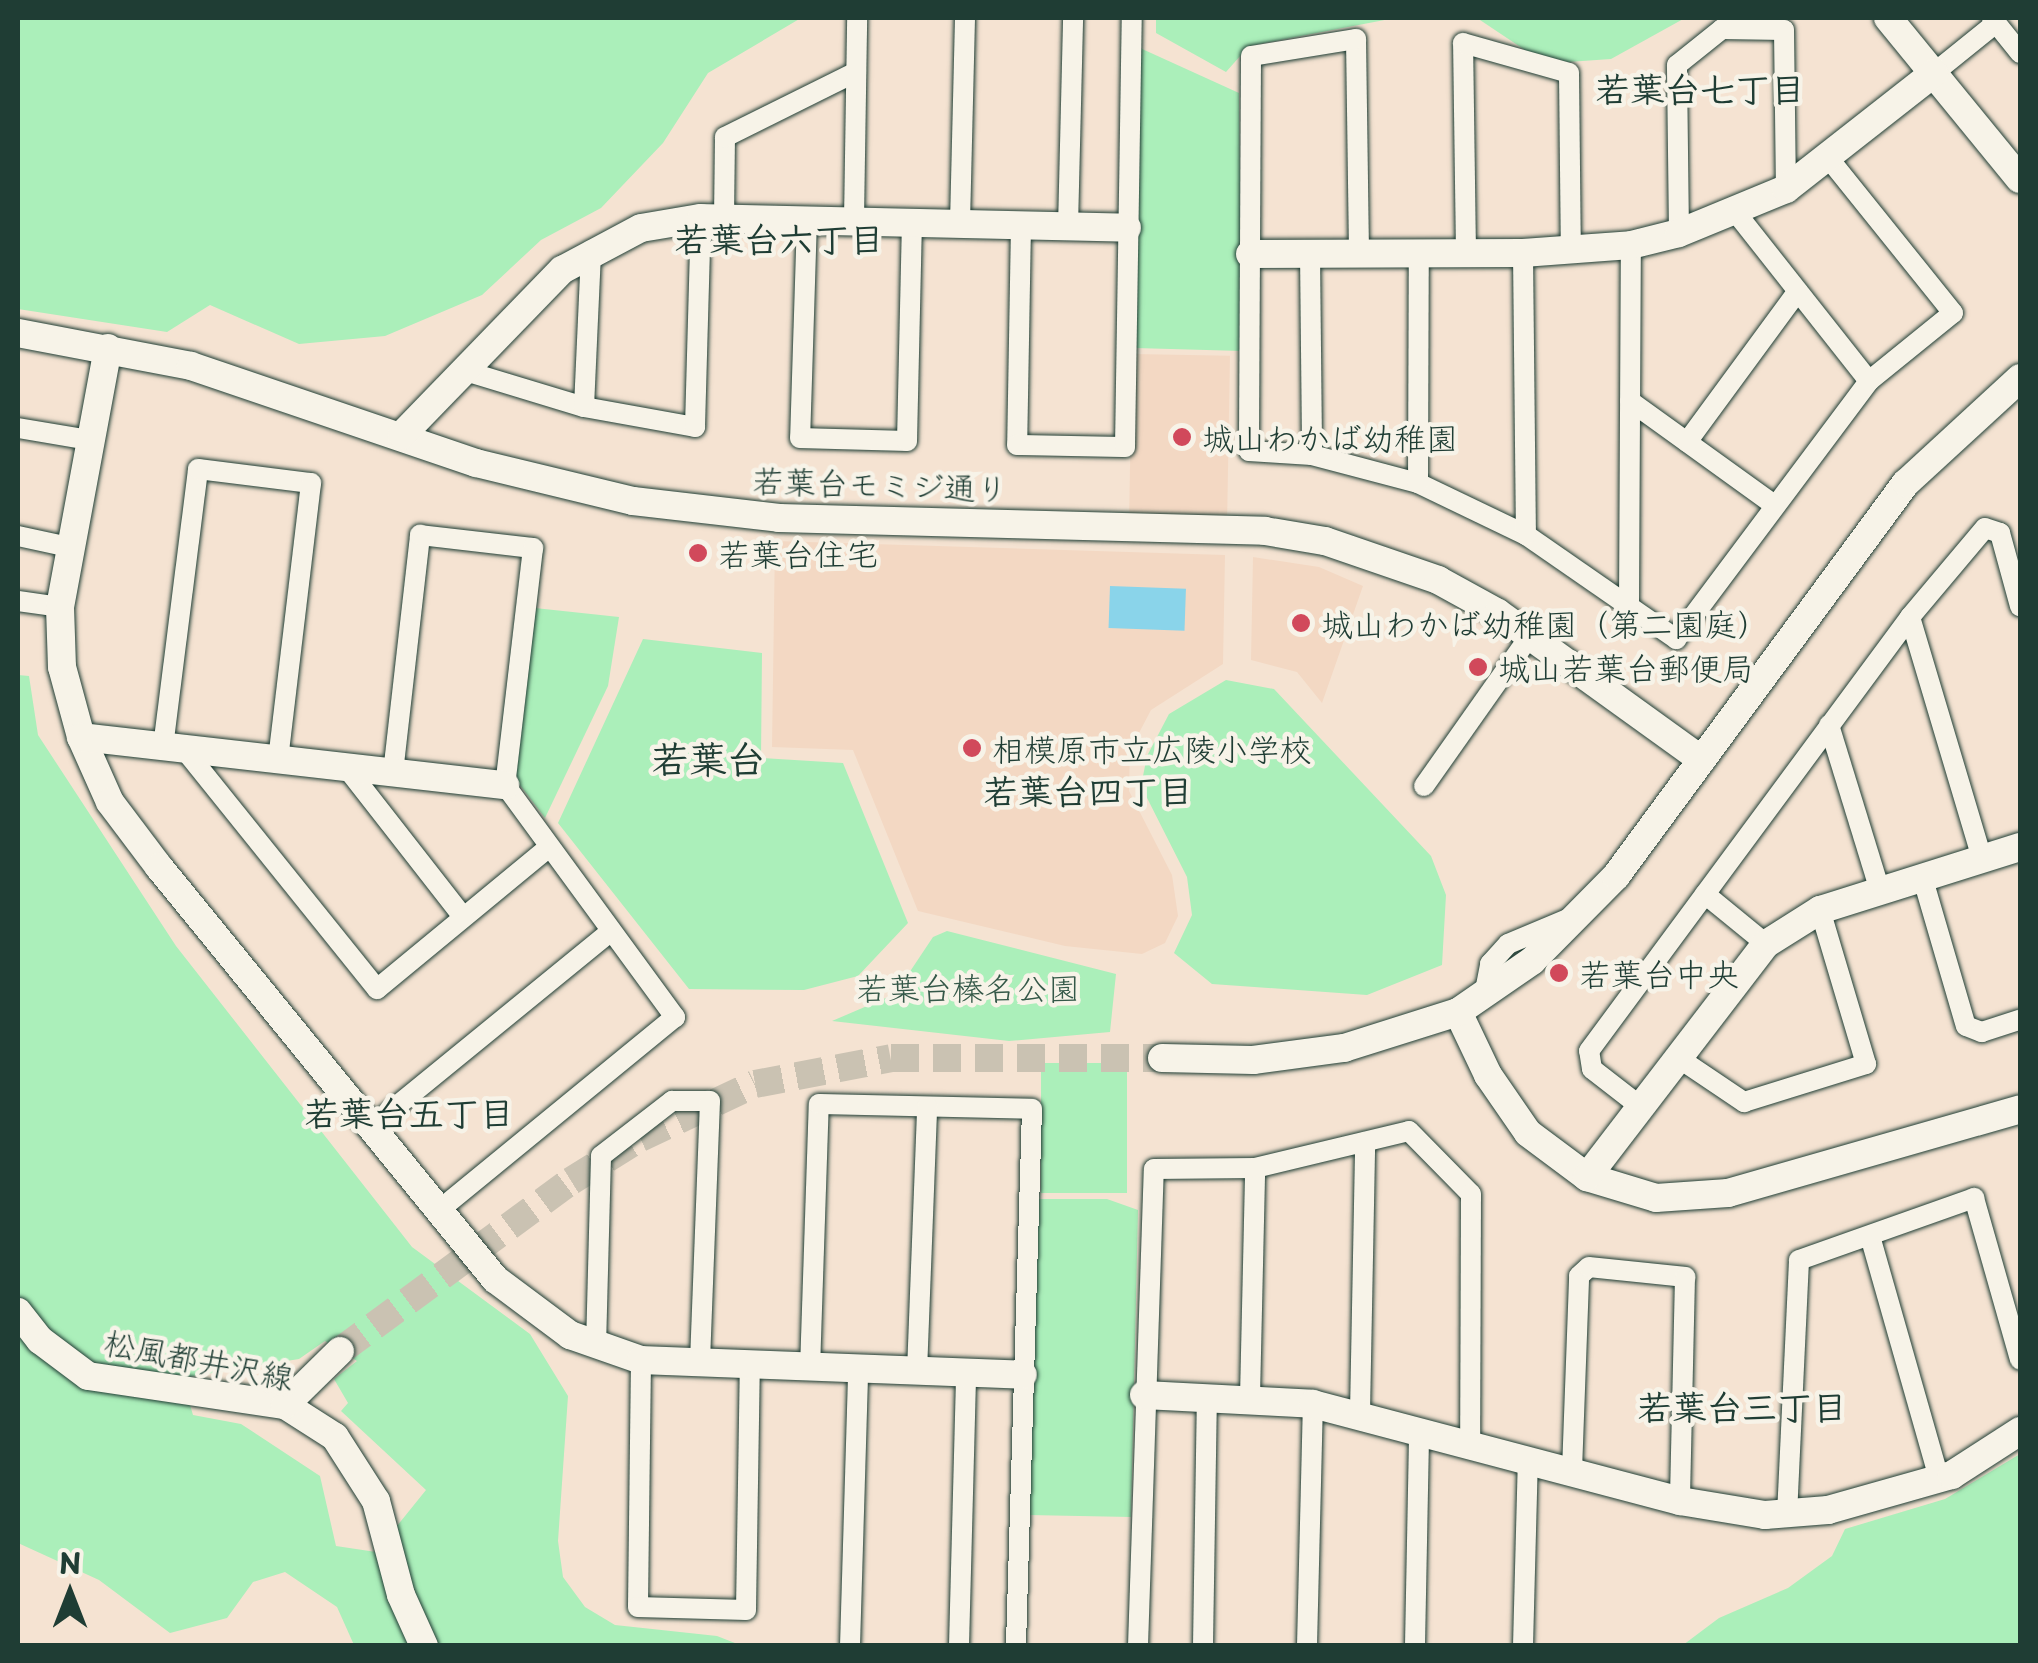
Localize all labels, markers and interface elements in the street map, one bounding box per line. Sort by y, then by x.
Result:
district label: 若葉台七丁目 [1595,67,1805,109]
district label: 若葉台六丁目 [674,217,884,259]
place label: 城山わかば幼稚園 [1202,418,1458,456]
marker: 城山わかば幼稚園 [1171,426,1193,448]
street label: 若葉台モミジ通り [751,460,1009,508]
place label: 若葉台住宅 [718,534,878,572]
marker: 若葉台住宅 [687,542,709,564]
place label: 城山わかば幼稚園（第二園庭） [1321,604,1769,642]
marker: 城山わかば幼稚園（第二園庭） [1290,612,1312,634]
place label: 城山若葉台郵便局 [1498,648,1754,686]
marker: 城山若葉台郵便局 [1467,656,1489,678]
place label: 相模原市立広陵小学校 [992,729,1312,767]
district label: 若葉台 [651,735,765,781]
marker: 相模原市立広陵小学校 [961,737,983,759]
district label: 若葉台四丁目 [983,769,1193,811]
place label: 若葉台中央 [1579,954,1739,992]
marker: 若葉台中央 [1548,962,1570,984]
park label: 若葉台榛名公園 [856,968,1080,1006]
district label: 若葉台五丁目 [304,1091,514,1133]
street label: 松風都井沢線 [101,1322,297,1396]
district label: 若葉台三丁目 [1637,1385,1847,1427]
text: N [59,1541,81,1584]
north arrow [20,1543,120,1643]

